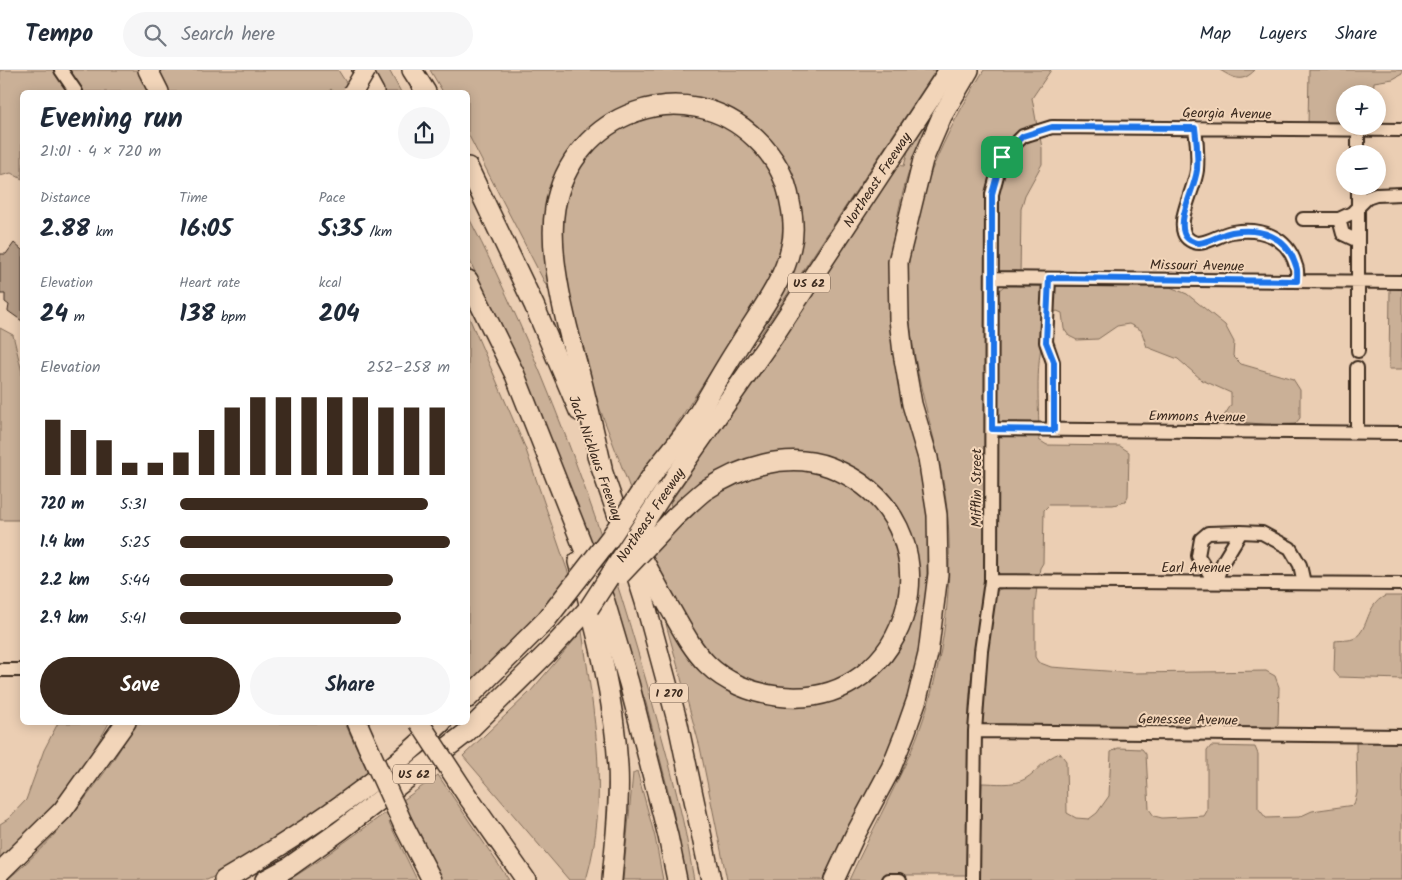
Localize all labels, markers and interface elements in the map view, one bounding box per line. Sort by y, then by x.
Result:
search box [123,12,473,57]
text: Tempo [25,15,93,54]
text: Search here [181,20,275,50]
text: Map [1200,20,1231,49]
text: Layers [1259,20,1307,49]
text: Share [1335,20,1377,49]
icon: search [141,21,169,49]
map controls [1336,85,1386,195]
button: + [1336,85,1386,135]
text: Evening run [40,97,183,142]
street label: Georgia Avenue [1182,102,1272,126]
button: share [398,107,450,159]
street label: Northeast Freeway [838,128,917,232]
pin [981,136,1023,178]
text: 21:01 · 4 × 720 m [40,139,161,164]
icon: arrive [988,143,1016,171]
button: − [1336,145,1386,195]
text: Distance [40,187,90,209]
text: Time [179,187,208,209]
text: Pace [319,187,345,209]
text: 2.88 [40,209,90,249]
text: 16:05 [179,209,232,249]
text: 5:35 [319,209,364,249]
text: km [90,221,113,243]
text: /km [364,221,392,243]
street label: Missouri Avenue [1150,254,1245,278]
text: Elevation [40,272,93,294]
text: Heart rate [179,272,240,294]
text: kcal [319,272,341,294]
road number: US 62 [788,274,830,292]
text: 24 [40,294,68,334]
text: 138 [179,294,215,334]
text: 204 [319,294,360,334]
text: m [68,306,85,328]
text: bpm [215,306,246,328]
text: Elevation [40,355,101,380]
text: 252–258 m [366,355,450,380]
street label: Jack Nicklaus Freeway [562,392,628,525]
street label: Emmons Avenue [1148,405,1246,429]
street label: Mifflin Street [966,448,988,528]
street label: Northeast Freeway [611,463,691,567]
text: 720 m [40,492,84,517]
text: 5:31 [120,492,147,517]
text: 1.4 km [40,530,85,555]
text: 5:25 [120,530,150,555]
street label: Earl Avenue [1161,557,1232,579]
text: 2.2 km [40,568,90,593]
text: 5:44 [120,568,150,593]
text: 2.9 km [40,606,88,631]
text: 5:41 [120,606,146,631]
button: Save [40,657,240,715]
button: Share [250,657,450,715]
road number: I 270 [650,684,688,702]
street label: Genessee Avenue [1138,708,1239,732]
road number: US 62 [393,764,435,784]

